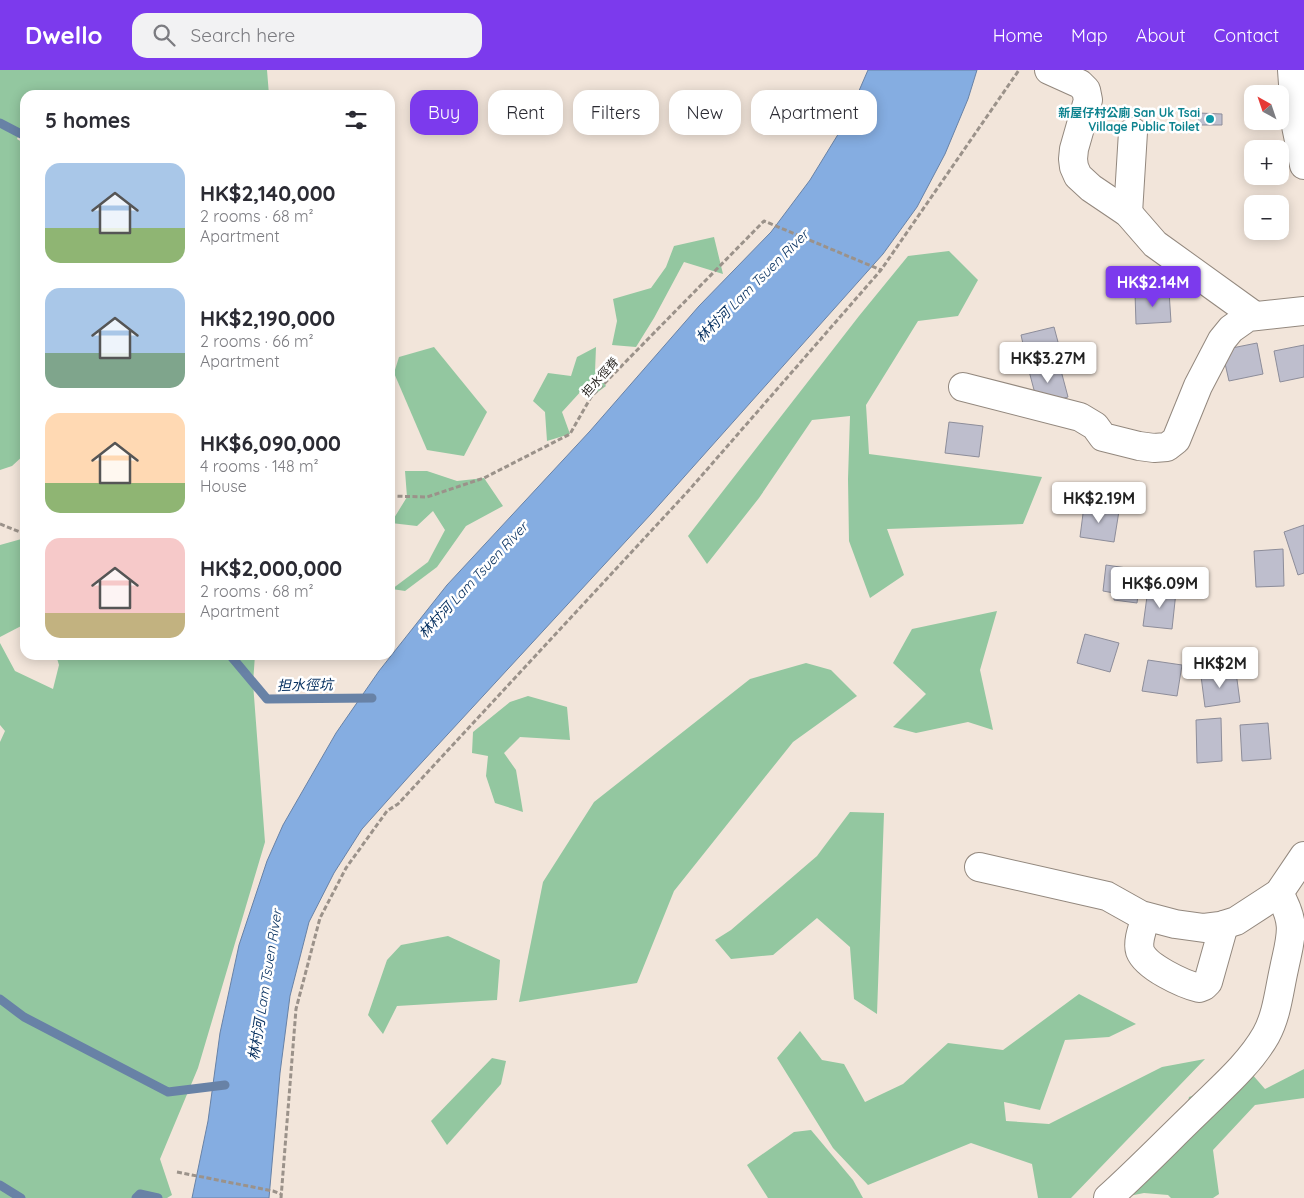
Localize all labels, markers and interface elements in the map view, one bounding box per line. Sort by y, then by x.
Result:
search box [132,13,482,58]
text: Dwello [25,20,102,50]
icon: search [150,21,178,49]
text: Search here [190,23,295,47]
text: Home [993,24,1043,47]
text: Map [1071,24,1108,47]
text: About [1136,24,1186,47]
text: Contact [1214,24,1279,47]
north arrow [1244,85,1289,130]
map controls [1244,85,1289,240]
chip: Buy [410,90,478,135]
chip: Rent [488,90,563,135]
chip: Filters [573,90,659,135]
chip: New [669,90,741,135]
chip: Apartment [751,90,877,135]
place label: 新屋仔村公廁 San Uk Tsai Village Public Toilet [1058,105,1200,134]
icon: filters [342,106,370,134]
text: 5 homes [45,107,130,133]
marker: 新屋仔村公廁 San Uk Tsai Village Public Toilet [1204,113,1216,125]
button: + [1244,140,1289,185]
text: HK$2,140,000 [200,180,336,206]
icon: home [85,183,145,243]
button: − [1244,195,1289,240]
text: 2 rooms · 68 m² [200,206,314,226]
water label: 林村河 Lam Tsuen River [692,225,813,346]
text: Apartment [200,226,280,246]
pin: HK$2.14M [1101,266,1205,308]
text: HK$2.14M [1117,272,1189,292]
text: HK$2,190,000 [200,305,335,331]
icon: home [85,308,145,368]
text: 2 rooms · 66 m² [200,331,314,351]
pin: HK$3.27M [996,342,1100,384]
text: HK$3.27M [1010,348,1086,368]
text: Apartment [200,351,280,371]
street label: 担水徑脊 [578,354,622,400]
text: HK$6,090,000 [200,430,341,456]
icon: home [85,433,145,493]
text: 4 rooms · 148 m² [200,456,319,476]
text: House [200,476,247,496]
pin: HK$2.19M [1047,482,1151,524]
text: HK$2.19M [1063,488,1135,508]
water label: 林村河 Lam Tsuen River [414,517,533,642]
text: HK$2,000,000 [200,555,342,581]
icon: home [85,558,145,618]
pin: HK$6.09M [1108,566,1212,609]
text: HK$6.09M [1122,573,1198,593]
text: 2 rooms · 68 m² [200,581,314,601]
text: Apartment [200,601,280,621]
pin: HK$2M [1185,646,1255,689]
text: HK$2M [1193,653,1247,673]
water label: 担水徑坑 [277,675,335,694]
water label: 林村河 Lam Tsuen River [244,907,286,1062]

